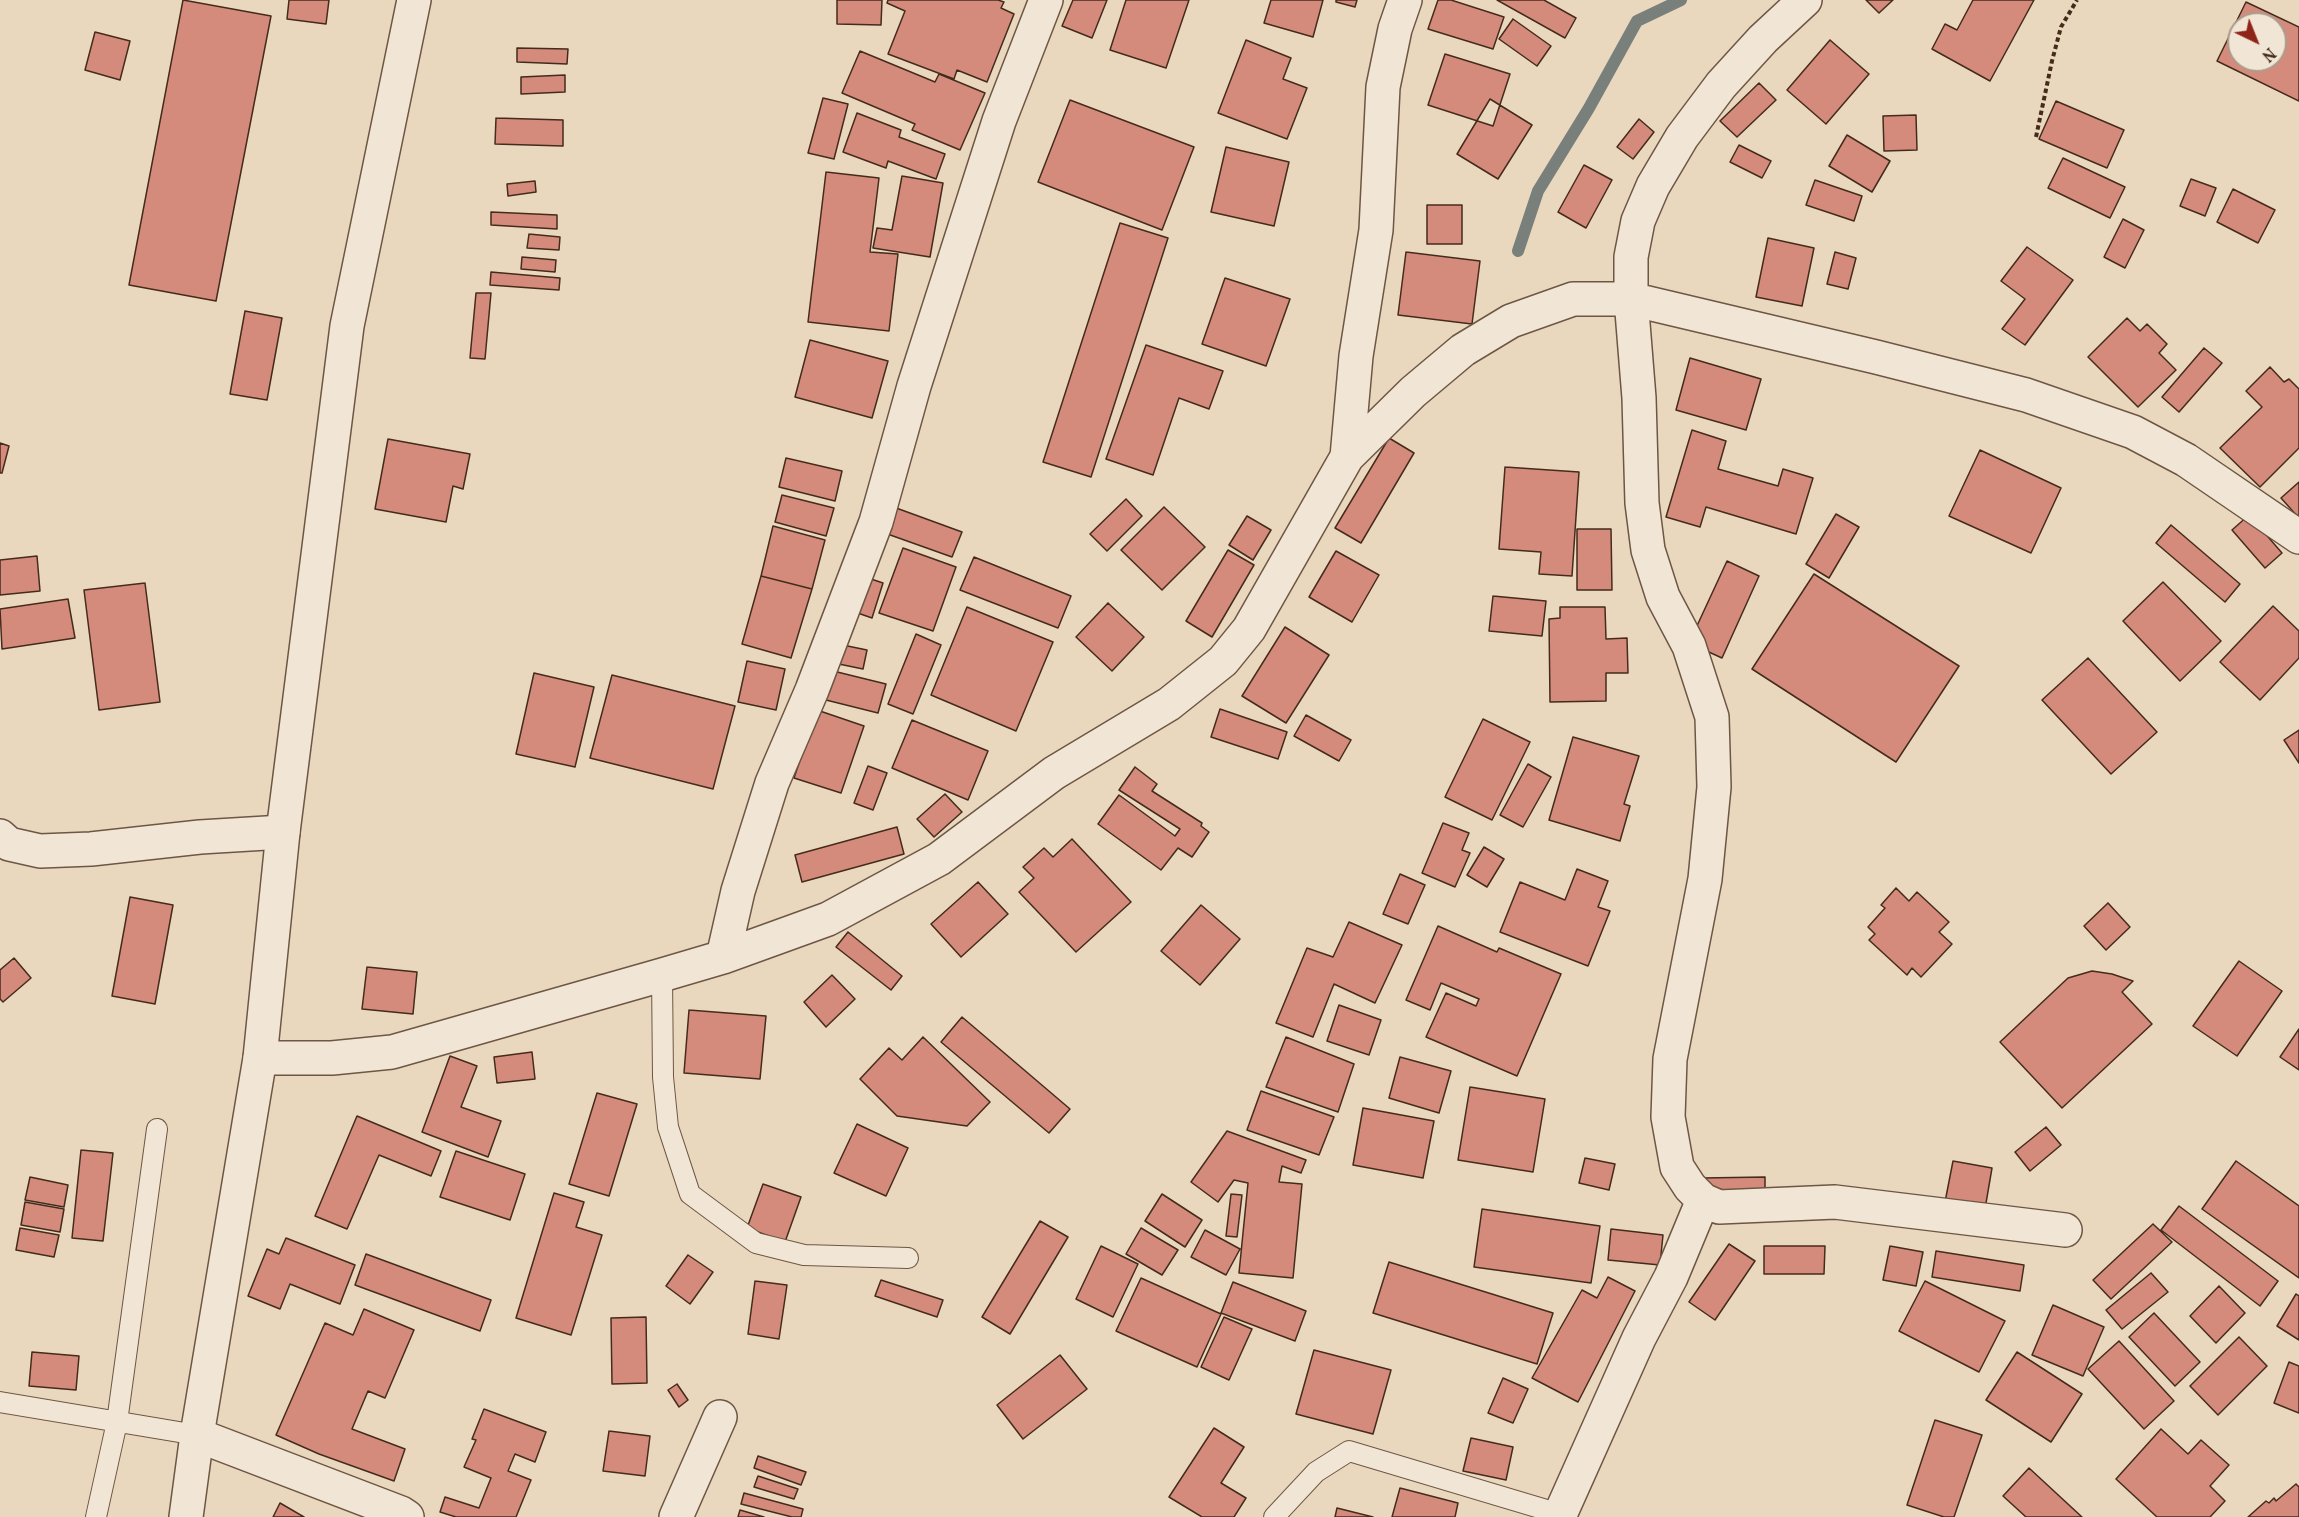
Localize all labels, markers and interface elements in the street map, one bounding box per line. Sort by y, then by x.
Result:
north arrow [2227,12,2287,72]
text: N [2256,42,2280,66]

